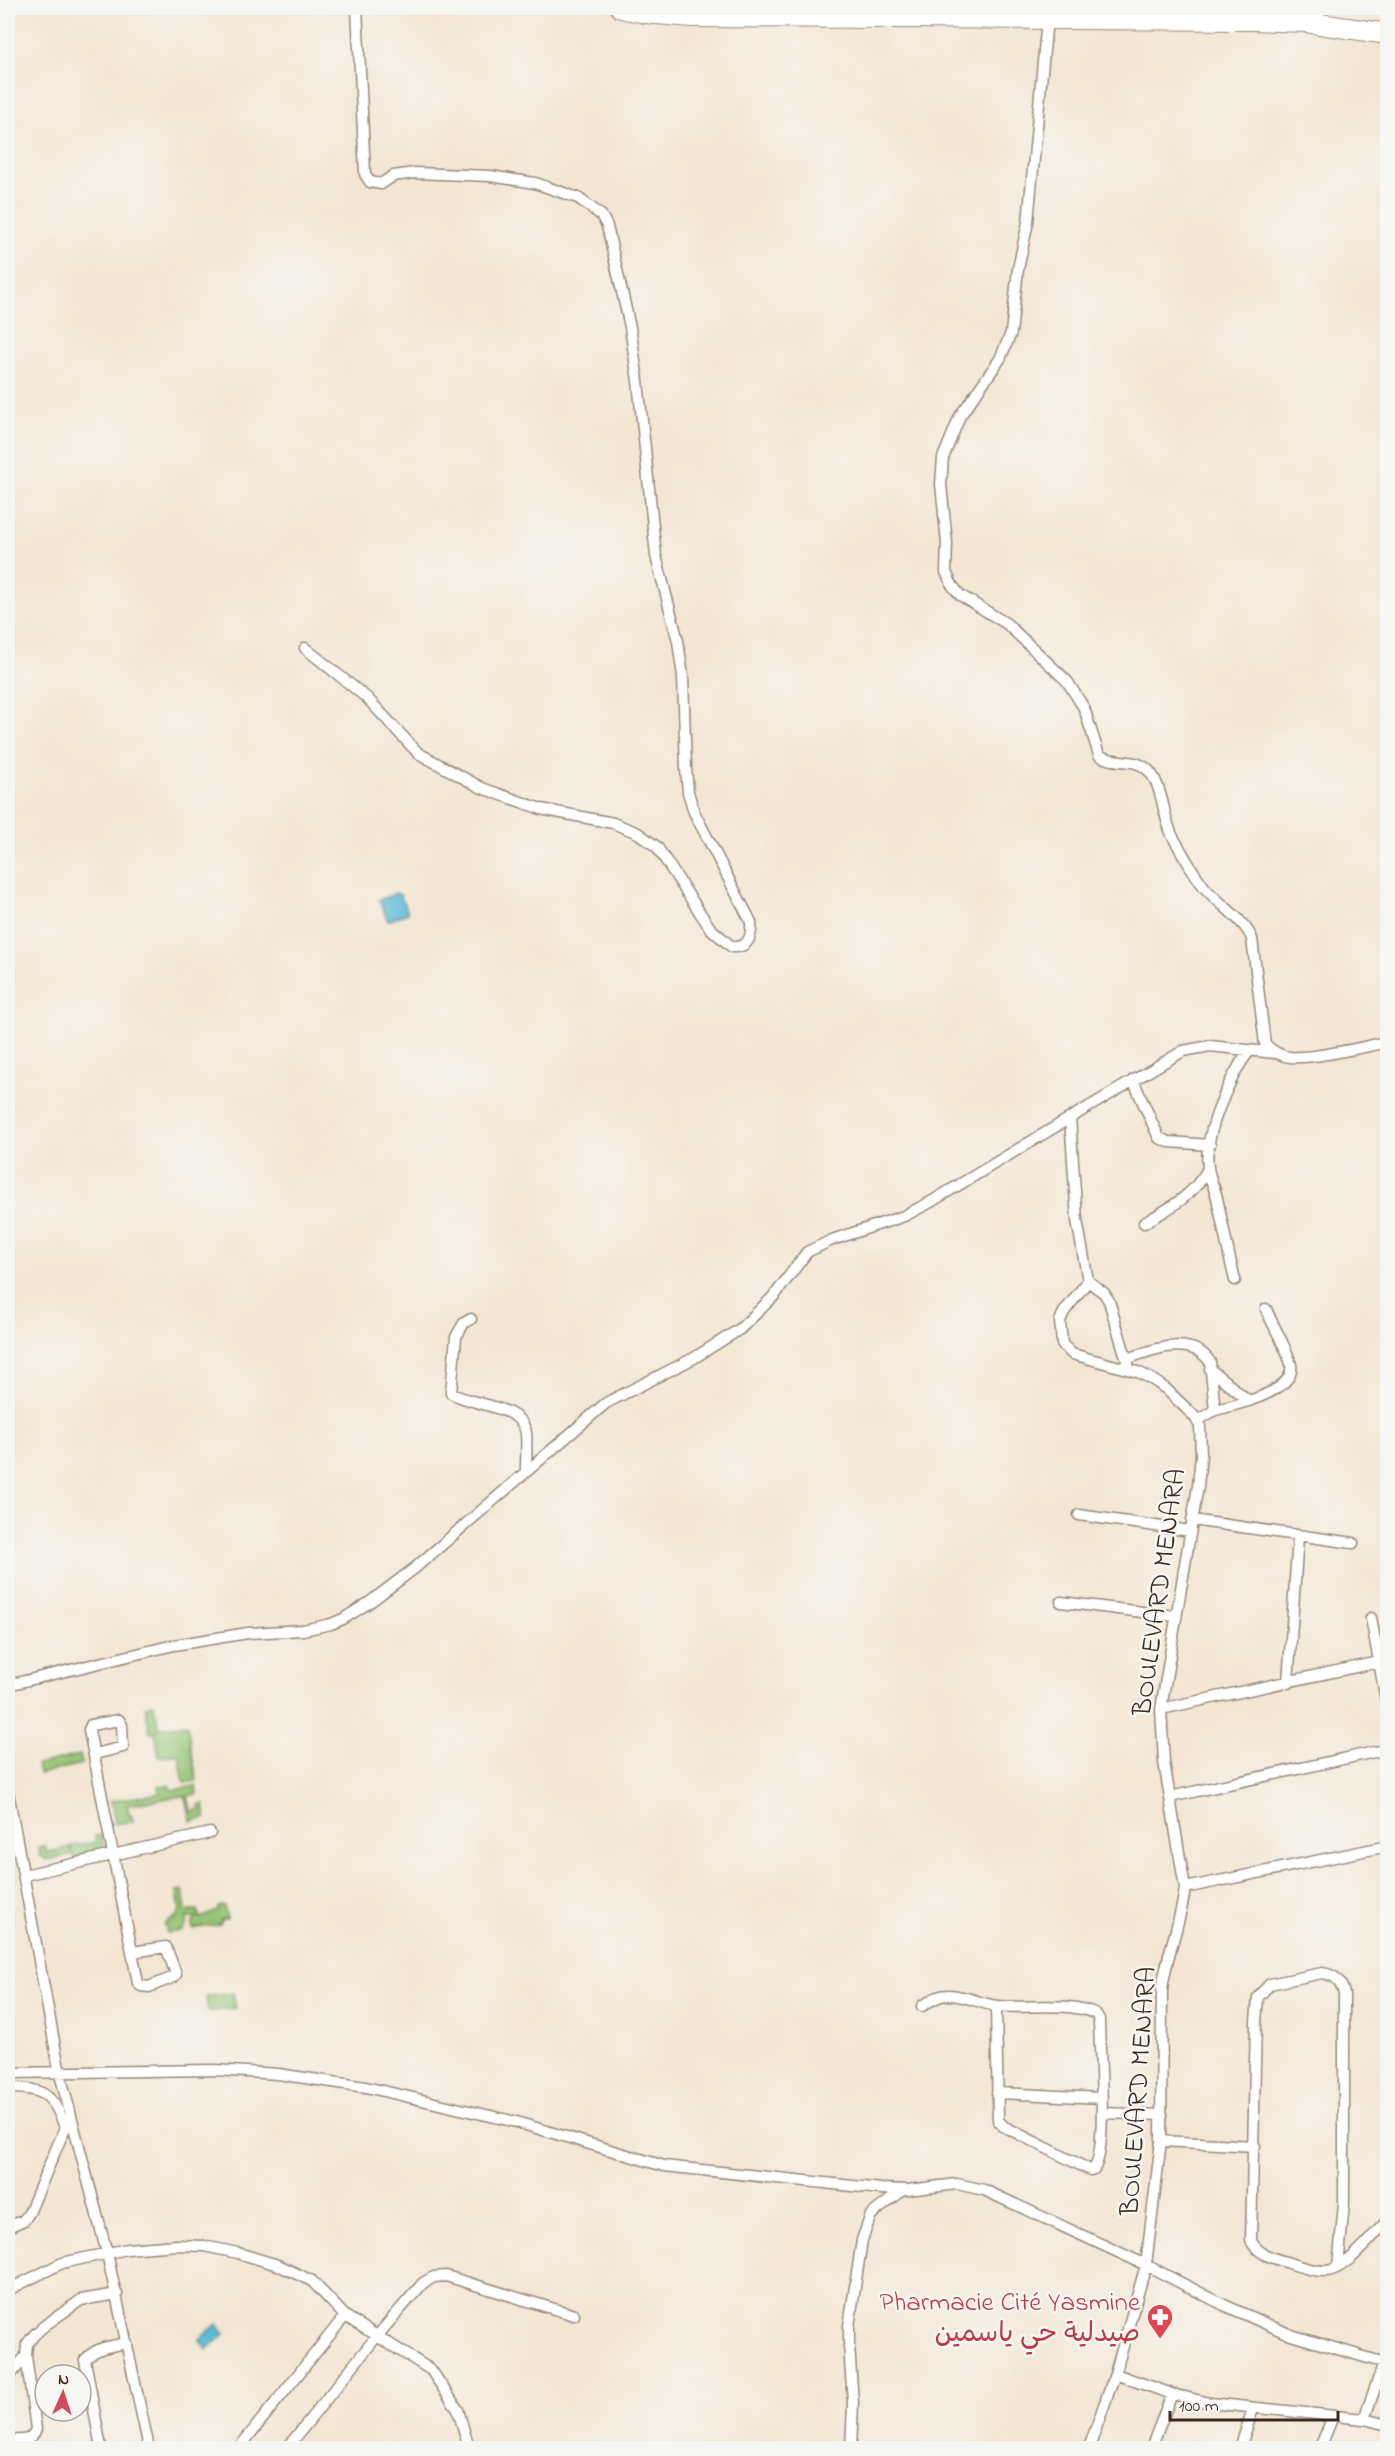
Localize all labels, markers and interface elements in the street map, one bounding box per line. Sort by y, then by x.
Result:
street label: BOULEVARD MENARA [1124,1466,1197,1720]
street label: BOULEVARD MENARA [1111,1965,1168,2218]
place label: Pharmacie Cité Yasmine صيدلية حي ياسمين [879,2284,1141,2355]
pharmacy icon: Pharmacie Cité Yasmine صيدلية حي ياسمين [1145,2302,1175,2340]
north arrow [33,2363,93,2423]
text: N [58,2368,70,2392]
scale bar [1170,2384,1338,2422]
text: 100 m [1179,2394,1219,2420]

